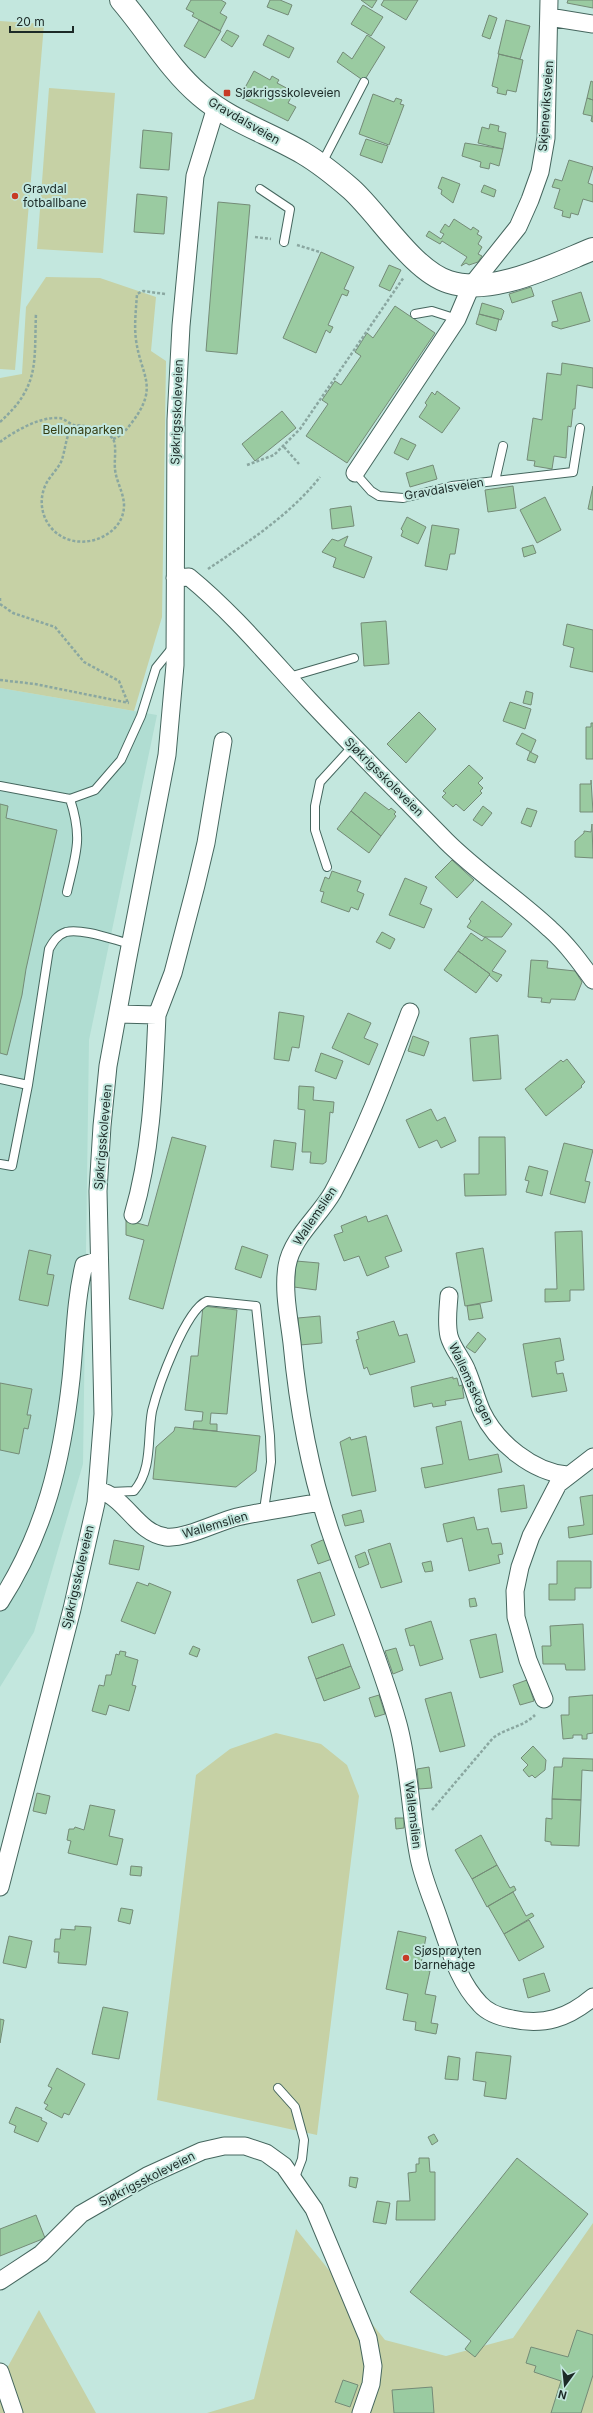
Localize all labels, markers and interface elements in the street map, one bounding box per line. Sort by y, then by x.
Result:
scale bar [10,8,73,34]
text: 20 m [16,14,45,29]
street label: Skjeneviksveien [535,60,556,152]
place label: Sjøkrigsskoleveien [235,85,341,100]
marker: Sjøkrigsskoleveien [222,88,232,98]
street label: Gravdalsveien [206,94,283,147]
place label: Gravdal fotballbane [23,181,87,210]
marker: Gravdal fotballbane [10,191,20,201]
street label: Sjøkrigsskoleveien [167,359,186,465]
park label: Bellonaparken [43,422,124,437]
street label: Gravdalsveien [403,474,485,503]
street label: Sjøkrigsskoleveien [342,734,427,819]
street label: Sjøkrigsskoleveien [90,1084,115,1190]
street label: Wallemslien [289,1184,340,1248]
street label: Wallemsskogen [446,1340,497,1427]
street label: Wallemslien [180,1508,249,1541]
street label: Sjøkrigsskoleveien [58,1524,97,1630]
street label: Wallemslien [402,1781,425,1849]
place label: Sjøsprøyten barnehage [414,1943,482,1972]
marker: Sjøsprøyten barnehage [401,1953,411,1963]
street label: Sjøkrigsskoleveien [96,2148,197,2209]
north arrow [545,2365,585,2405]
text: N [557,2387,568,2403]

